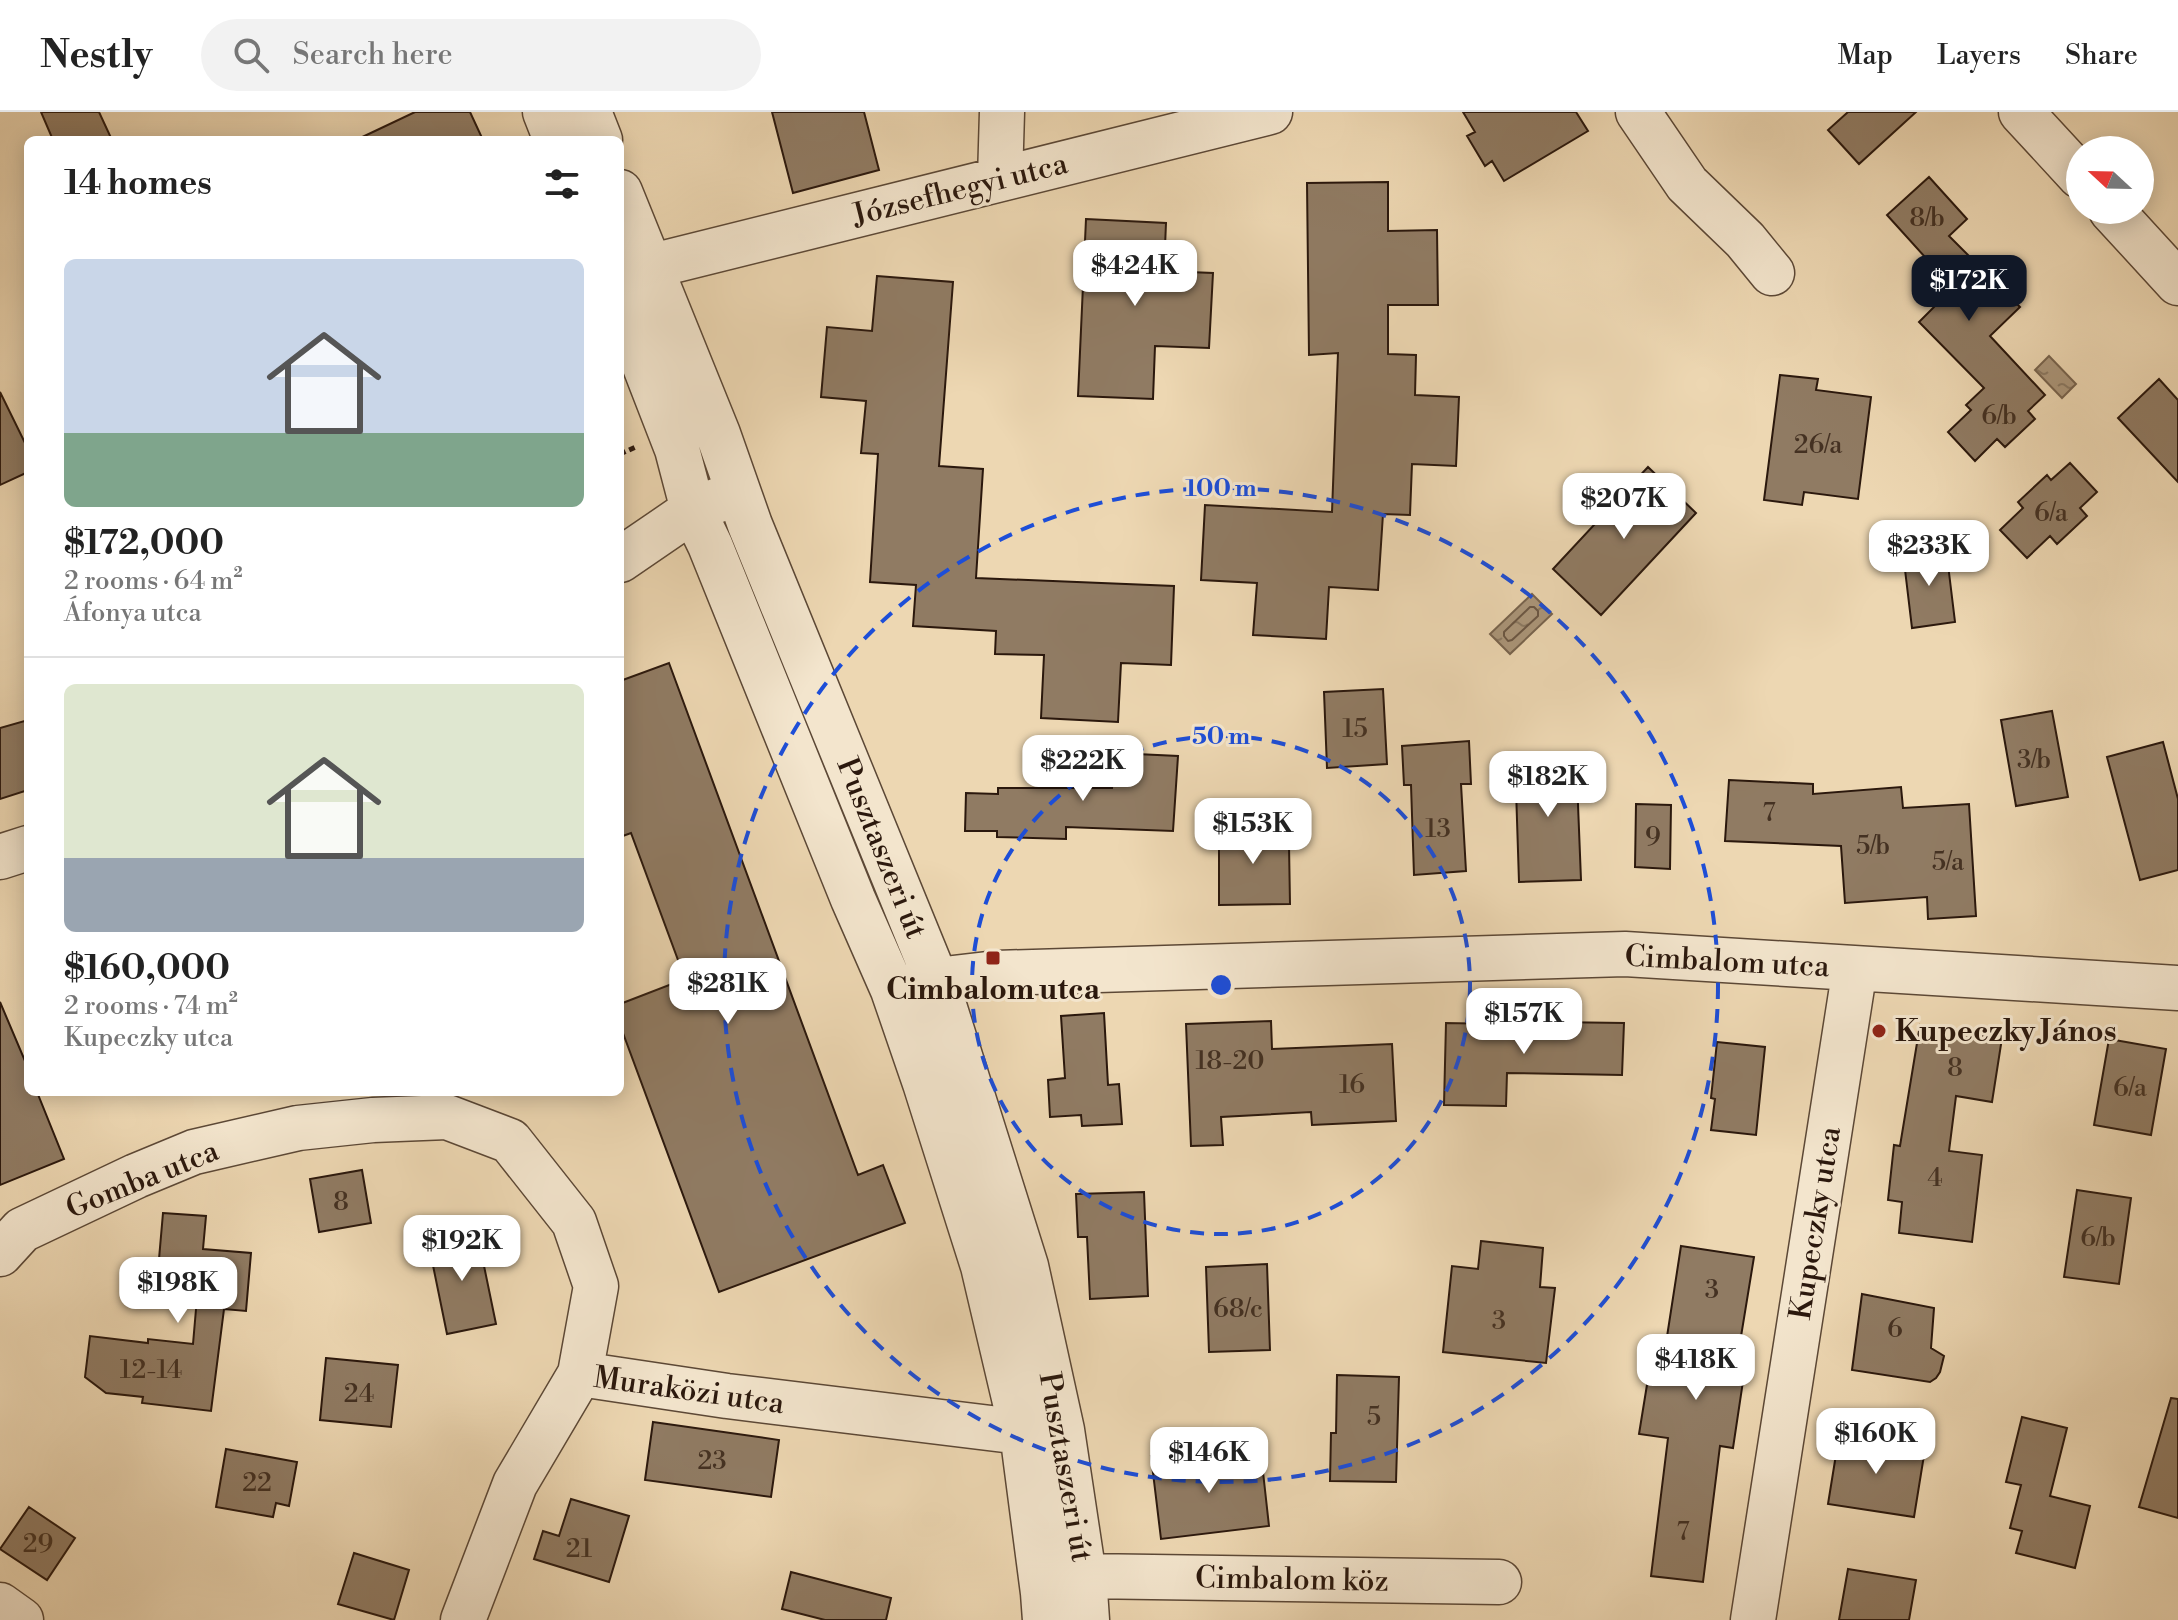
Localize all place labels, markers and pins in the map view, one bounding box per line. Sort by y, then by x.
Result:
pin: $424K [1079,240,1191,308]
pin: $172K [1913,255,2025,323]
pin: $207K [1568,473,1680,541]
pin: $233K [1873,520,1985,588]
pin: $222K [1027,735,1139,803]
pin: $182K [1492,751,1604,819]
pin: $153K [1197,798,1309,866]
marker: Cimbalom utca [984,949,1002,967]
pin: $281K [672,958,784,1026]
place label: Cimbalom utca [886,971,1101,1009]
centre of rings [1207,971,1235,999]
pin: $157K [1468,988,1580,1056]
place label: Kupeczky János [1895,1013,2117,1051]
marker: Kupeczky János [1870,1022,1888,1040]
pin: $192K [406,1215,518,1283]
pin: $198K [122,1257,234,1325]
pin: $418K [1640,1334,1752,1402]
pin: $160K [1820,1408,1932,1476]
pin: $146K [1153,1427,1265,1495]

